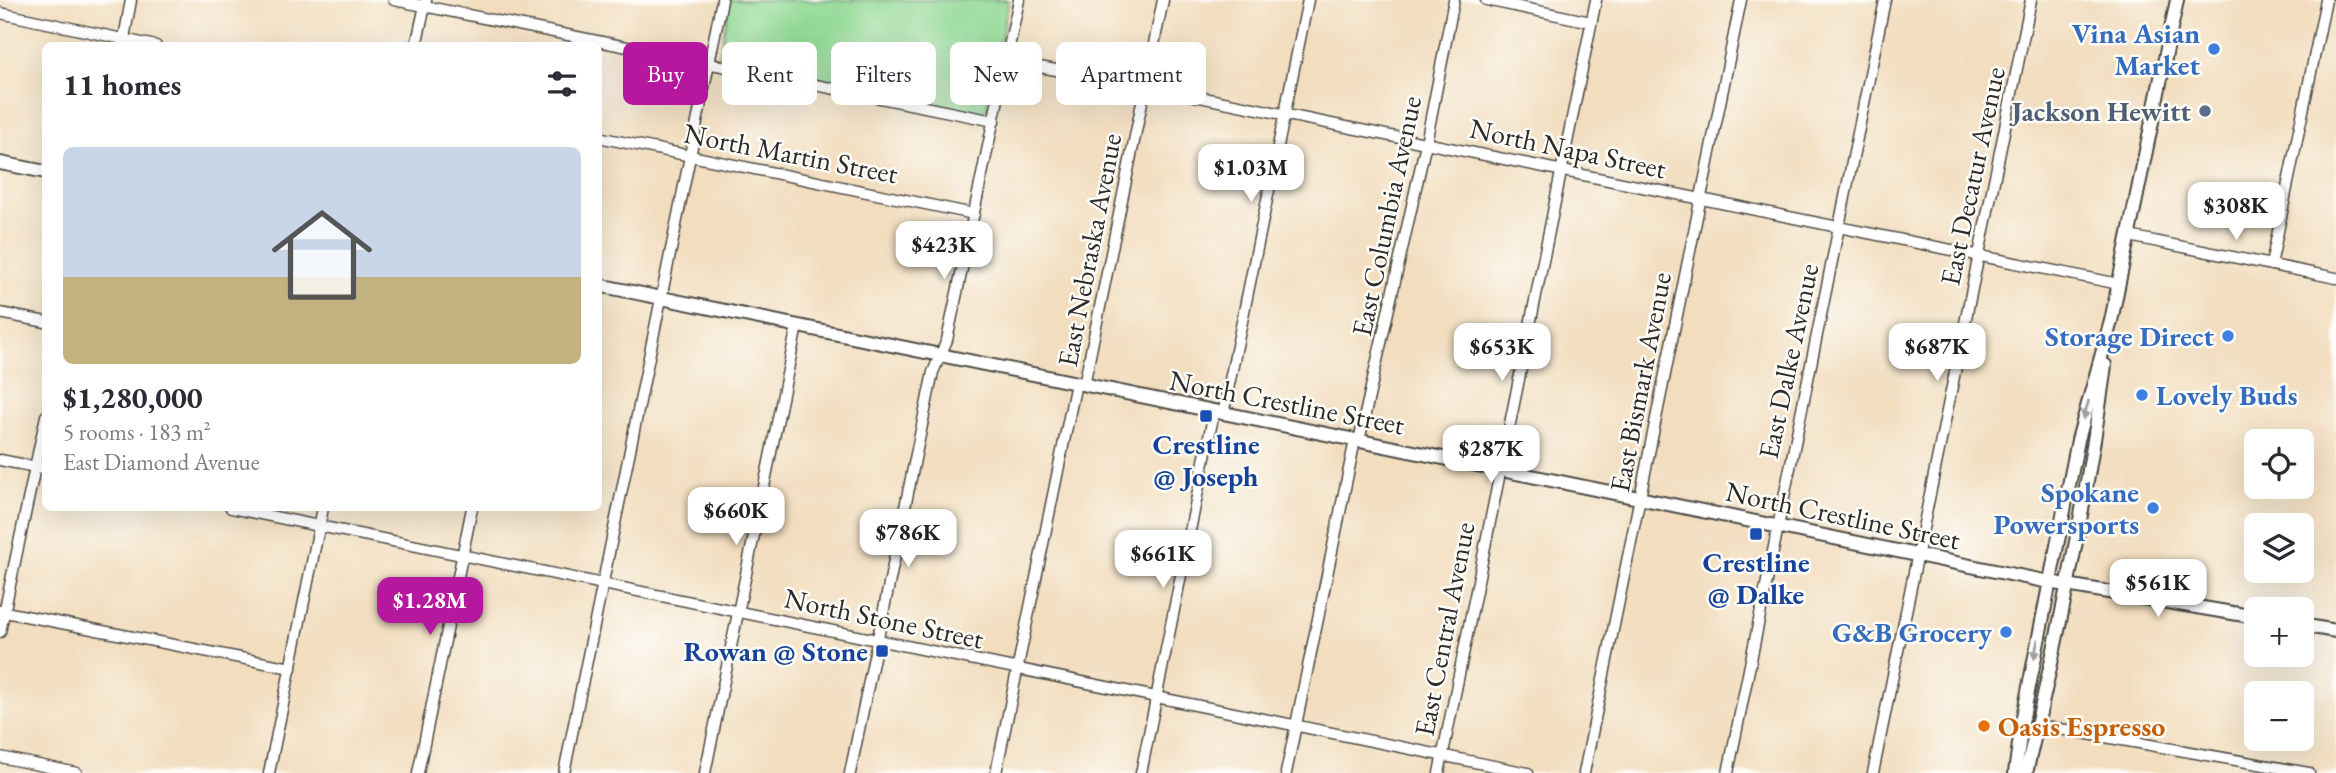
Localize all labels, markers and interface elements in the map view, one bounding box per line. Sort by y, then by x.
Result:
place label: Vina Asian Market [2071,15,2200,83]
marker: Vina Asian Market [2206,41,2222,57]
chip: Buy [623,42,708,105]
chip: Rent [722,42,817,105]
chip: Filters [831,42,936,105]
chip: New [950,42,1042,105]
chip: Apartment [1056,42,1206,105]
street label: East Decatur Avenue [1931,63,2013,289]
text: 11 homes [63,65,181,104]
icon: filters [543,65,581,103]
street label: East Columbia Avenue [1343,93,1429,339]
place label: Jackson Hewitt [2009,93,2191,129]
marker: Jackson Hewitt [2197,103,2213,119]
street label: North Napa Street [1467,110,1670,186]
street label: North Martin Street [681,115,901,191]
street label: East Nebraska Avenue [1049,130,1129,370]
pin: $1.03M [1194,144,1308,204]
text: $1.03M [1214,152,1288,182]
pin: $308K [2187,182,2285,242]
text: $308K [2204,190,2268,220]
icon: home [259,192,385,318]
pin: $423K [895,222,993,281]
text: $423K [912,229,976,259]
street label: East Dalke Avenue [1750,260,1826,462]
street label: East Bismark Avenue [1601,269,1679,495]
place label: Storage Direct [2045,318,2214,354]
pin: $653K [1453,324,1551,383]
pin: $687K [1888,324,1986,383]
marker: Storage Direct [2220,328,2236,344]
text: $653K [1470,331,1534,361]
text: $687K [1905,331,1969,361]
street label: North Crestline Street [1166,362,1408,442]
place label: Lovely Buds [2156,377,2298,413]
text: $1,280,000 [63,378,203,417]
marker: Lovely Buds [2134,387,2150,403]
one-way arrow [2080,399,2091,421]
marker: Crestline @ Joseph [1198,408,1214,424]
text: 5 rooms · 183 m² [63,417,211,447]
place label: Crestline @ Joseph [1152,426,1260,494]
pin: $287K [1442,426,1540,485]
map controls [2244,429,2314,751]
button: locate [2244,429,2314,499]
text: $287K [1459,433,1523,463]
text: East Diamond Avenue [63,447,260,477]
street label: North Crestline Street [1723,473,1964,557]
place label: Spokane Powersports [1994,474,2139,542]
pin: $660K [687,488,785,547]
text: $660K [704,495,768,525]
marker: Spokane Powersports [2145,500,2161,516]
pin: $786K [859,510,957,569]
button: layers [2244,513,2314,583]
text: $786K [876,517,940,547]
street label: East Central Avenue [1406,519,1482,739]
marker: Crestline @ Dalke [1748,526,1764,542]
pin: $661K [1114,530,1212,590]
text: $661K [1131,538,1195,568]
place label: Crestline @ Dalke [1702,544,1810,612]
pin: $561K [2109,560,2207,619]
text: $561K [2126,567,2190,597]
pin: $1.28M [373,578,487,637]
street label: North Stone Street [781,579,987,657]
text: $1.28M [393,585,467,615]
button: + [2244,597,2314,667]
place label: G&B Grocery [1832,614,1993,650]
marker: G&B Grocery [1998,624,2014,640]
place label: Rowan @ Stone [683,633,868,669]
one-way arrow [2031,638,2042,660]
marker: Rowan @ Stone [874,643,890,659]
button: − [2244,681,2314,751]
place label: Oasis Espresso [1998,708,2165,744]
marker: Oasis Espresso [1976,718,1992,734]

